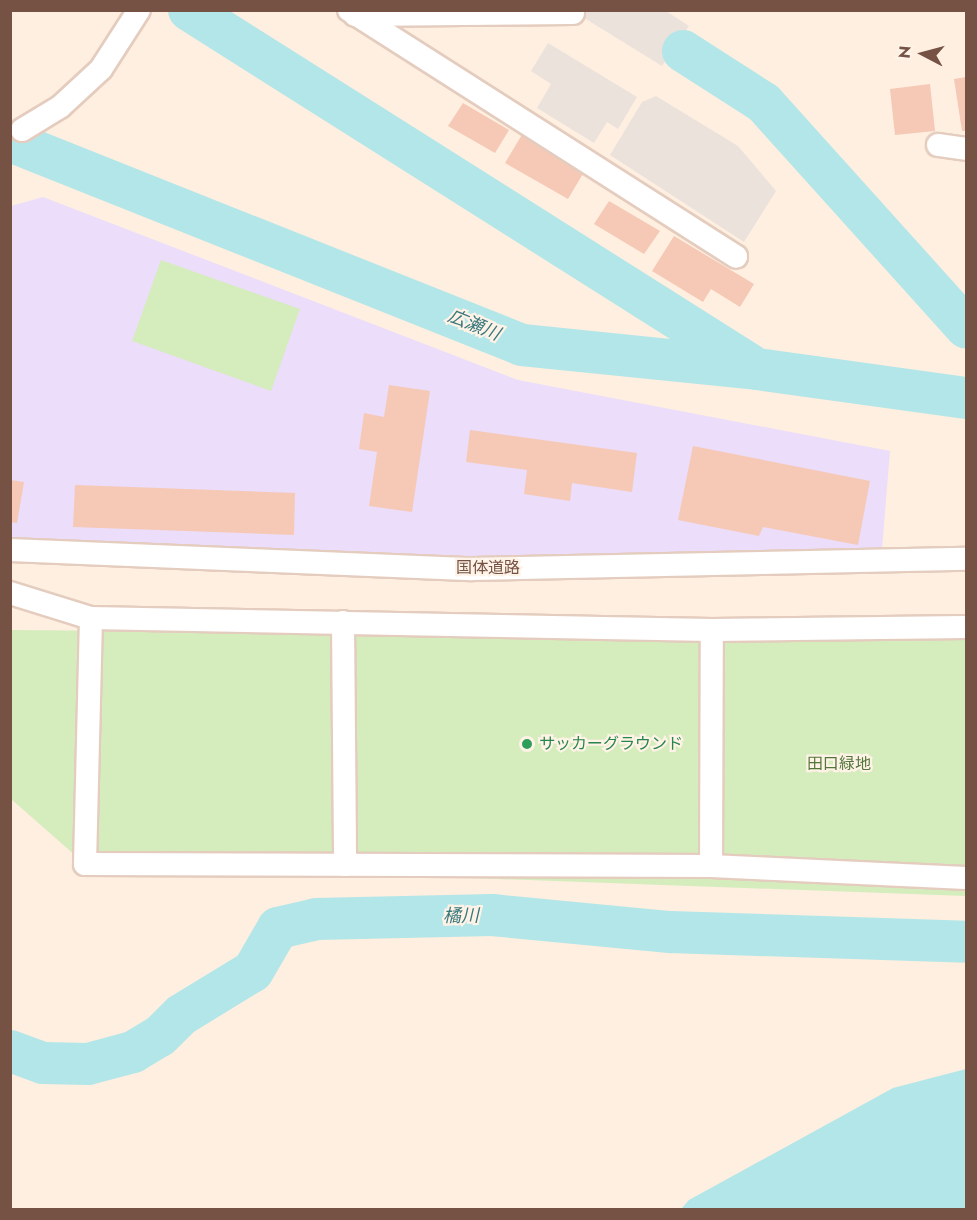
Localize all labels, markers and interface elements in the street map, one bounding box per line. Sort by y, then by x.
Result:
north arrow [893,24,953,84]
text: N [892,45,917,60]
water label: 広瀬川 [445,305,503,345]
street label: 国体道路 [456,558,520,578]
place label: サッカーグラウンド [539,734,683,754]
marker: サッカーグラウンド [520,737,534,751]
park label: 田口緑地 [807,754,871,774]
water label: 橘川 [443,905,479,927]

